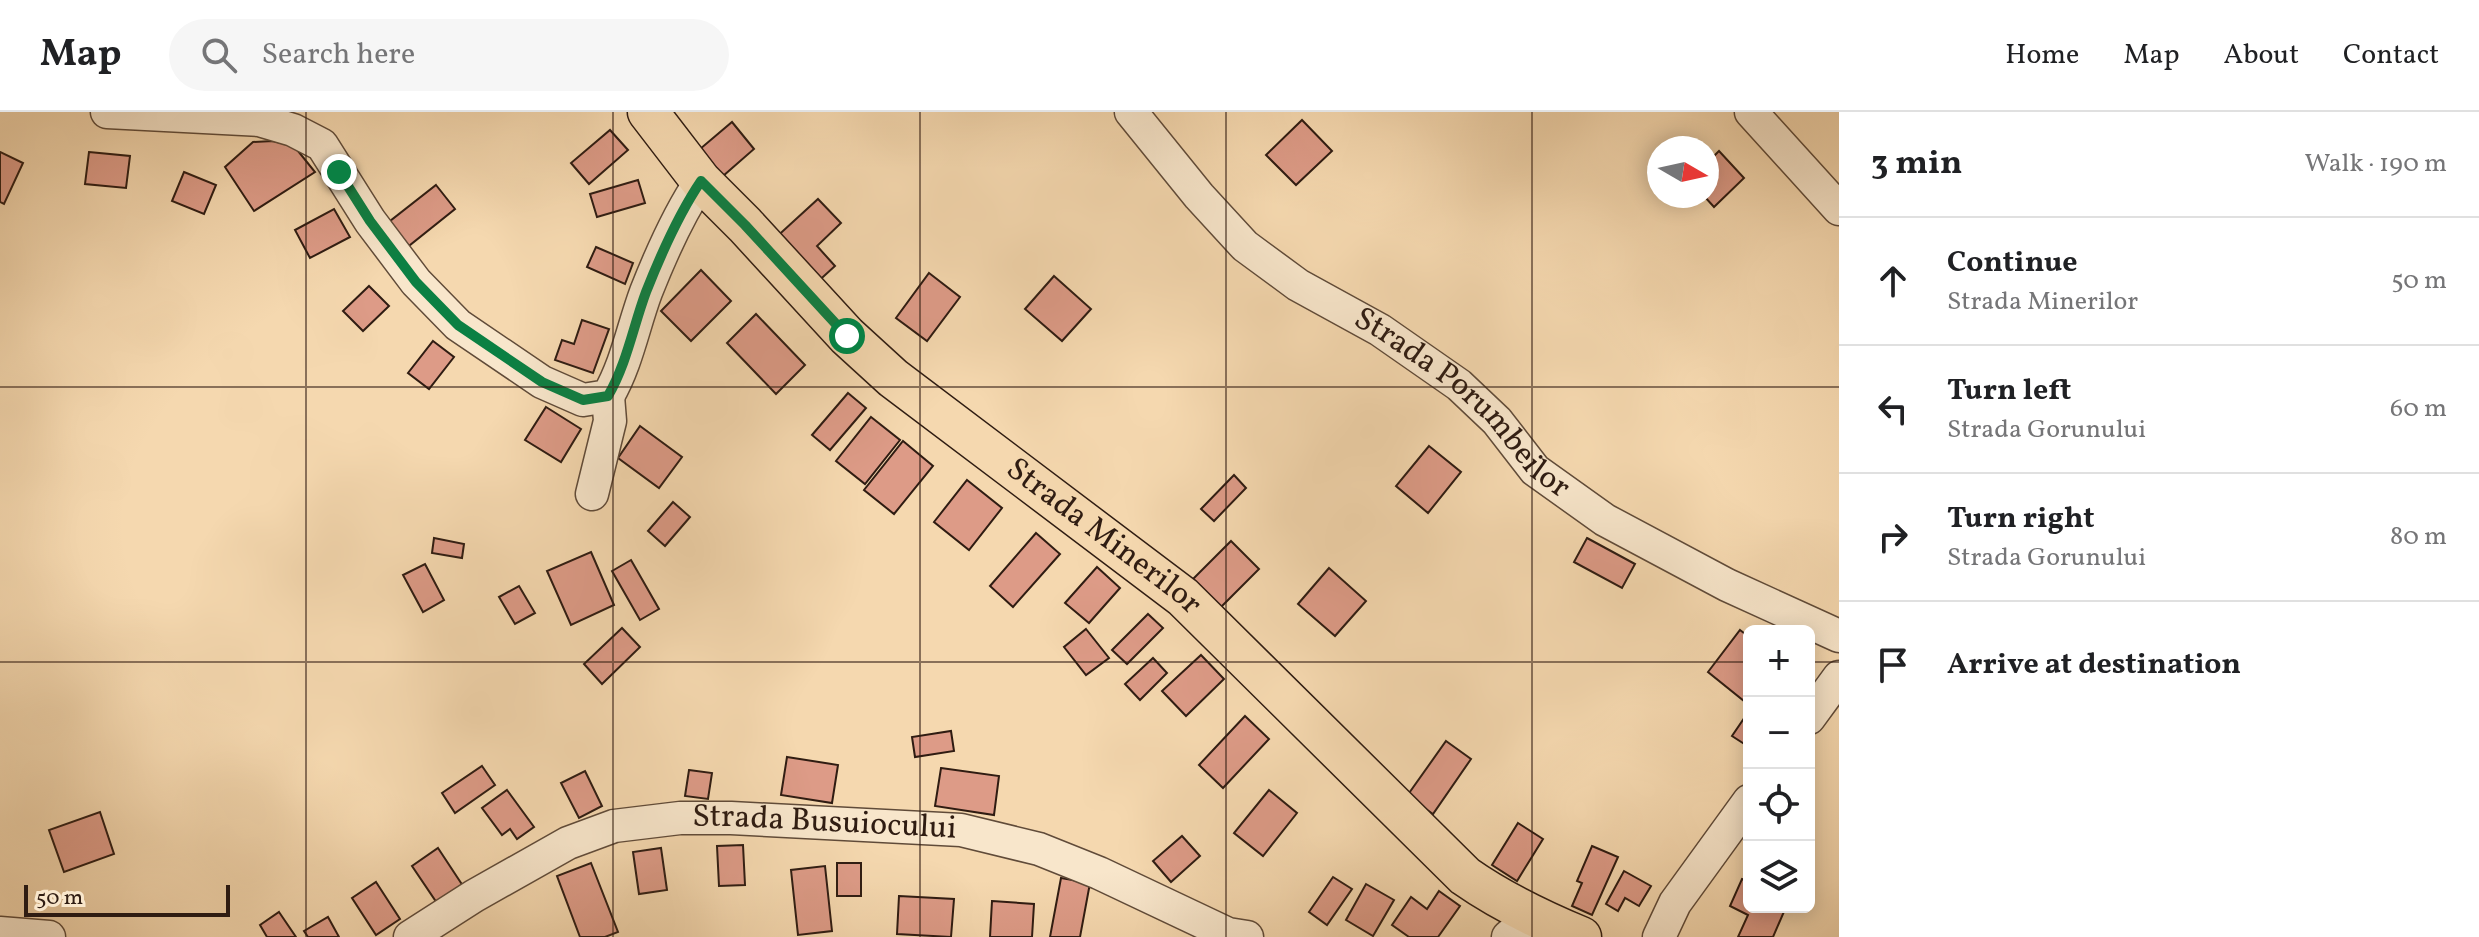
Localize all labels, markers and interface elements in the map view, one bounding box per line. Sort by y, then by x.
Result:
search box [169,19,729,91]
text: Map [40,29,121,82]
icon: search [197,33,241,77]
text: Search here [261,34,415,76]
text: Home [2005,36,2079,75]
text: Map [2123,36,2179,75]
text: About [2223,36,2299,75]
text: Contact [2343,36,2439,75]
north arrow [1647,136,1719,208]
text: 3 min [1871,141,1962,188]
text: Walk · 190 m [2304,146,2447,182]
route end [321,154,357,190]
text: Continue [1947,242,2078,284]
icon: ahead [1871,259,1915,303]
text: 50 m [2391,263,2447,299]
text: Strada Minerilor [1947,284,2138,320]
street label: Strada Porumbeilor [1346,298,1579,510]
route start [829,318,865,354]
text: Turn left [1947,370,2071,412]
icon: left [1871,387,1915,431]
text: 60 m [2390,391,2447,427]
text: Strada Gorunului [1947,412,2146,448]
street label: Strada Minerilor [996,448,1211,625]
text: Turn right [1947,498,2095,540]
icon: right [1871,515,1915,559]
text: 80 m [2390,519,2447,555]
text: Strada Gorunului [1947,540,2146,576]
map controls [1743,625,1815,913]
button: + [1743,625,1815,697]
icon: arrive [1871,643,1915,687]
text: Arrive at destination [1947,644,2241,686]
button: − [1743,697,1815,769]
button: locate [1743,769,1815,841]
street label: Strada Busuiocului [692,796,958,852]
button: layers [1743,841,1815,913]
scale bar [24,881,230,917]
text: 50 m [36,883,83,914]

